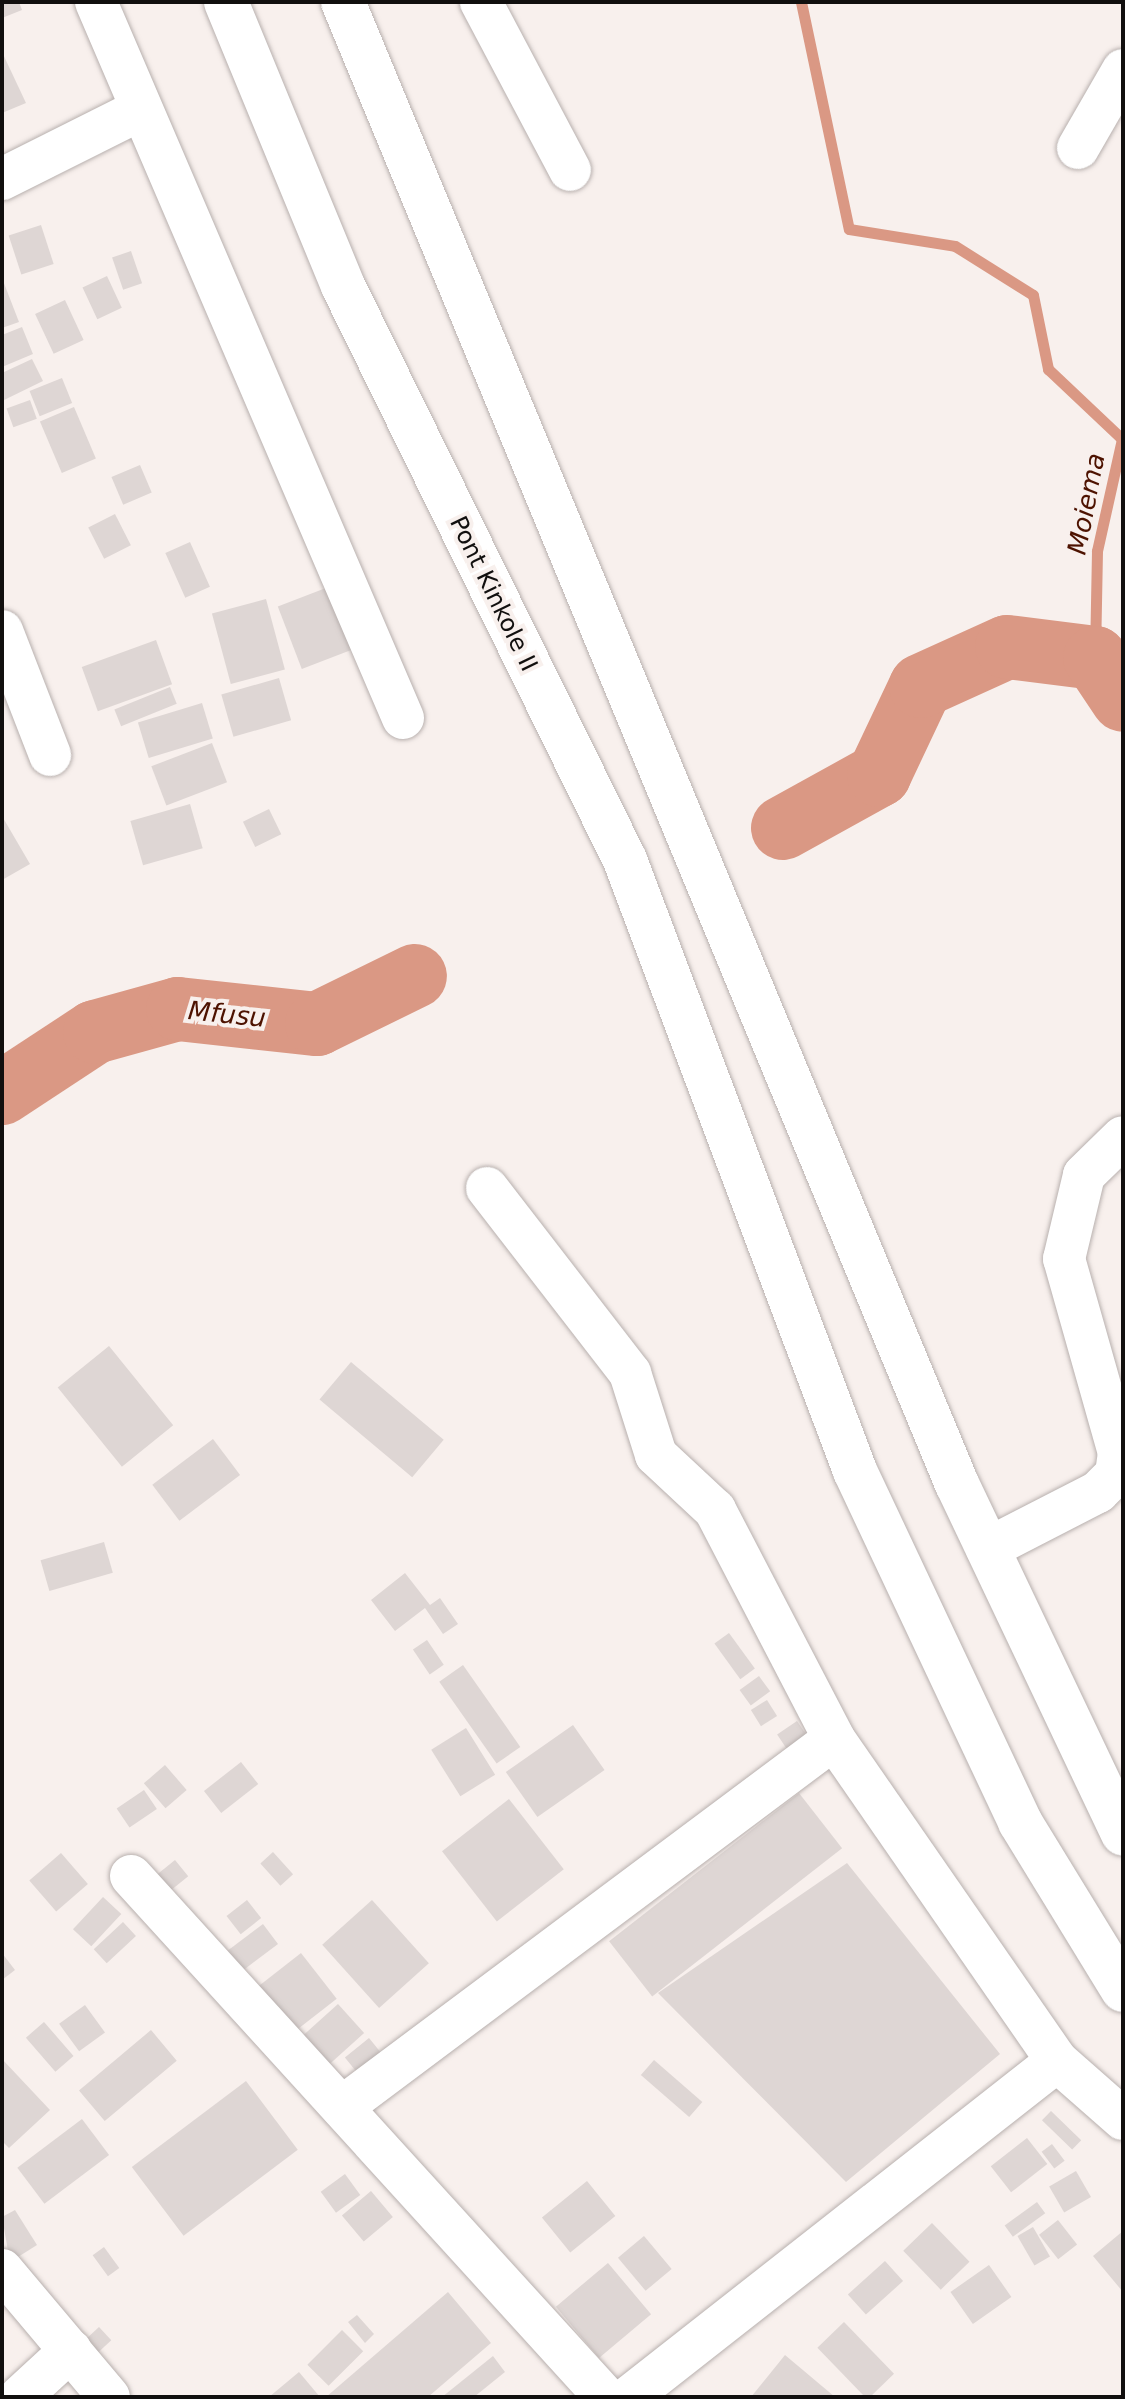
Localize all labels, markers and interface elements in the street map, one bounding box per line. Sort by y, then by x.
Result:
water label: Moiema [1062,451,1112,557]
street label: Pont Kinkole II [443,512,543,676]
water label: Mfusu [187,995,267,1035]

